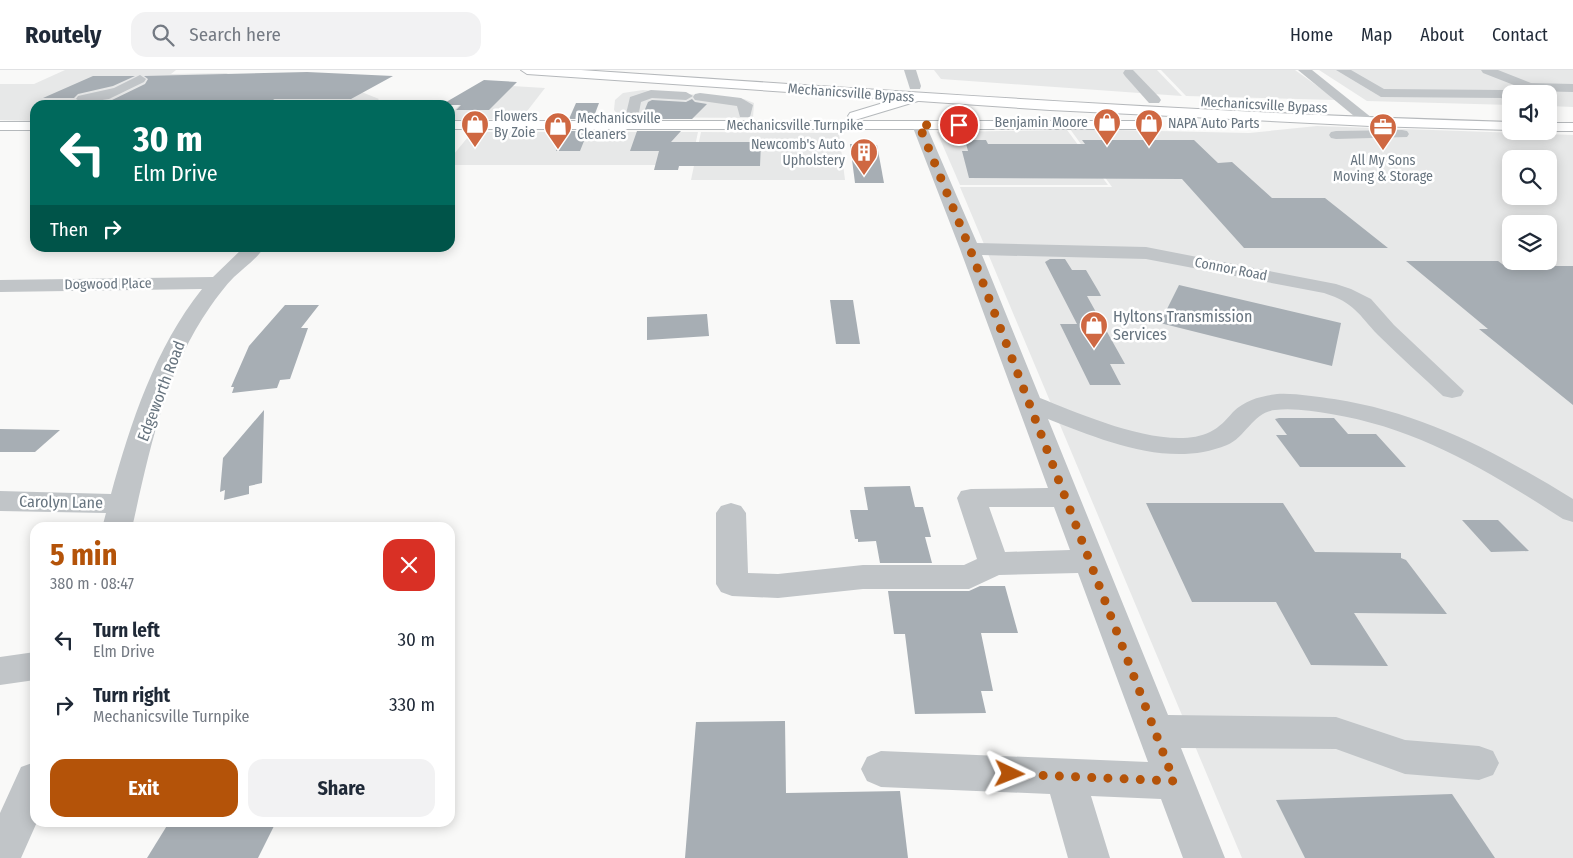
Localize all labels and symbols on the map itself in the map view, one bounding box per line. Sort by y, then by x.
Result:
street label: Mechanicsville Bypass [787,80,915,106]
street label: Mechanicsville Bypass [1200,93,1328,117]
pin [938,104,980,146]
shop icon: Benjamin Moore [1092,107,1122,146]
place label: Flowers By Zoie [494,108,538,141]
shop icon: NAPA Auto Parts [1134,108,1164,147]
shop icon: Flowers By Zoie [460,109,490,148]
place label: Mechanicsville Cleaners [577,110,661,143]
shop icon: Mechanicsville Cleaners [543,111,573,150]
office icon: All My Sons Moving & Storage [1368,112,1398,151]
place label: Benjamin Moore [995,114,1088,131]
place label: NAPA Auto Parts [1168,115,1260,132]
street label: Mechanicsville Turnpike [727,117,864,134]
place label: Newcomb's Auto Upholstery [751,136,846,169]
building icon: Newcomb's Auto Upholstery [849,137,879,176]
place label: All My Sons Moving & Storage [1333,152,1433,185]
street label: Connor Road [1193,254,1269,284]
street label: Dogwood Place [64,275,152,293]
place label: Hyltons Transmission Services [1113,307,1252,344]
shop icon: Hyltons Transmission Services [1079,310,1109,349]
street label: Edgeworth Road [133,338,189,444]
street label: Carolyn Lane [19,492,103,512]
position arrow [983,747,1035,799]

